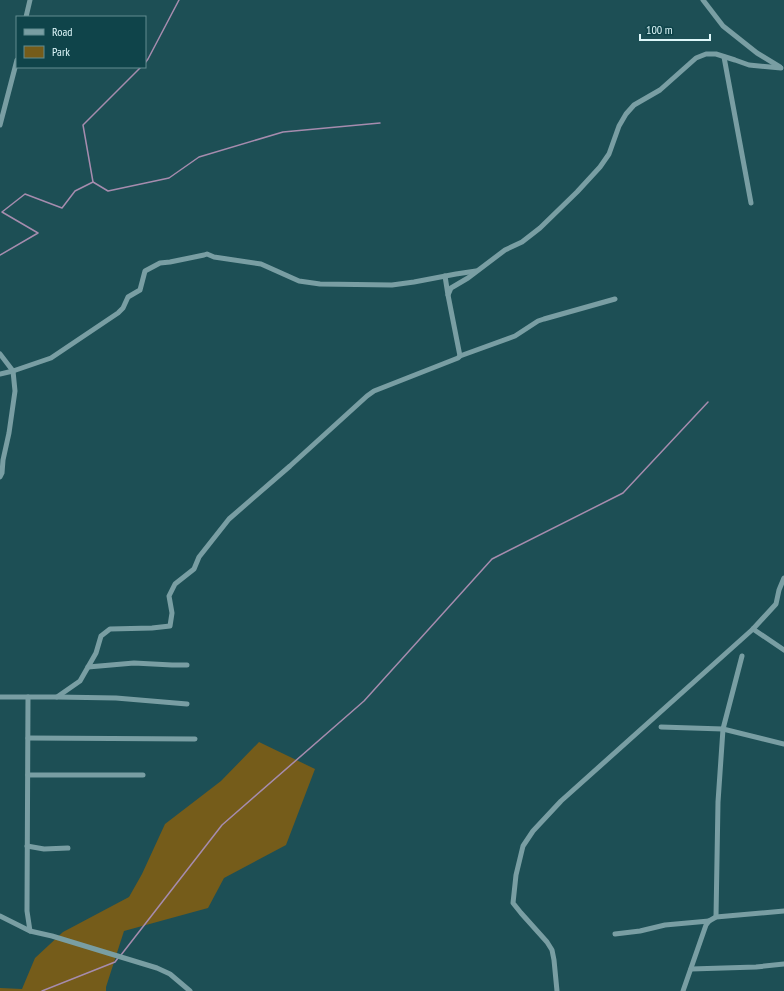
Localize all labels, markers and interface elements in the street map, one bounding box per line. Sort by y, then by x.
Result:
legend [16,16,146,68]
scale bar [640,16,710,42]
text: 100 m [646,22,673,37]
text: Road [52,24,72,39]
text: Park [52,44,70,59]

